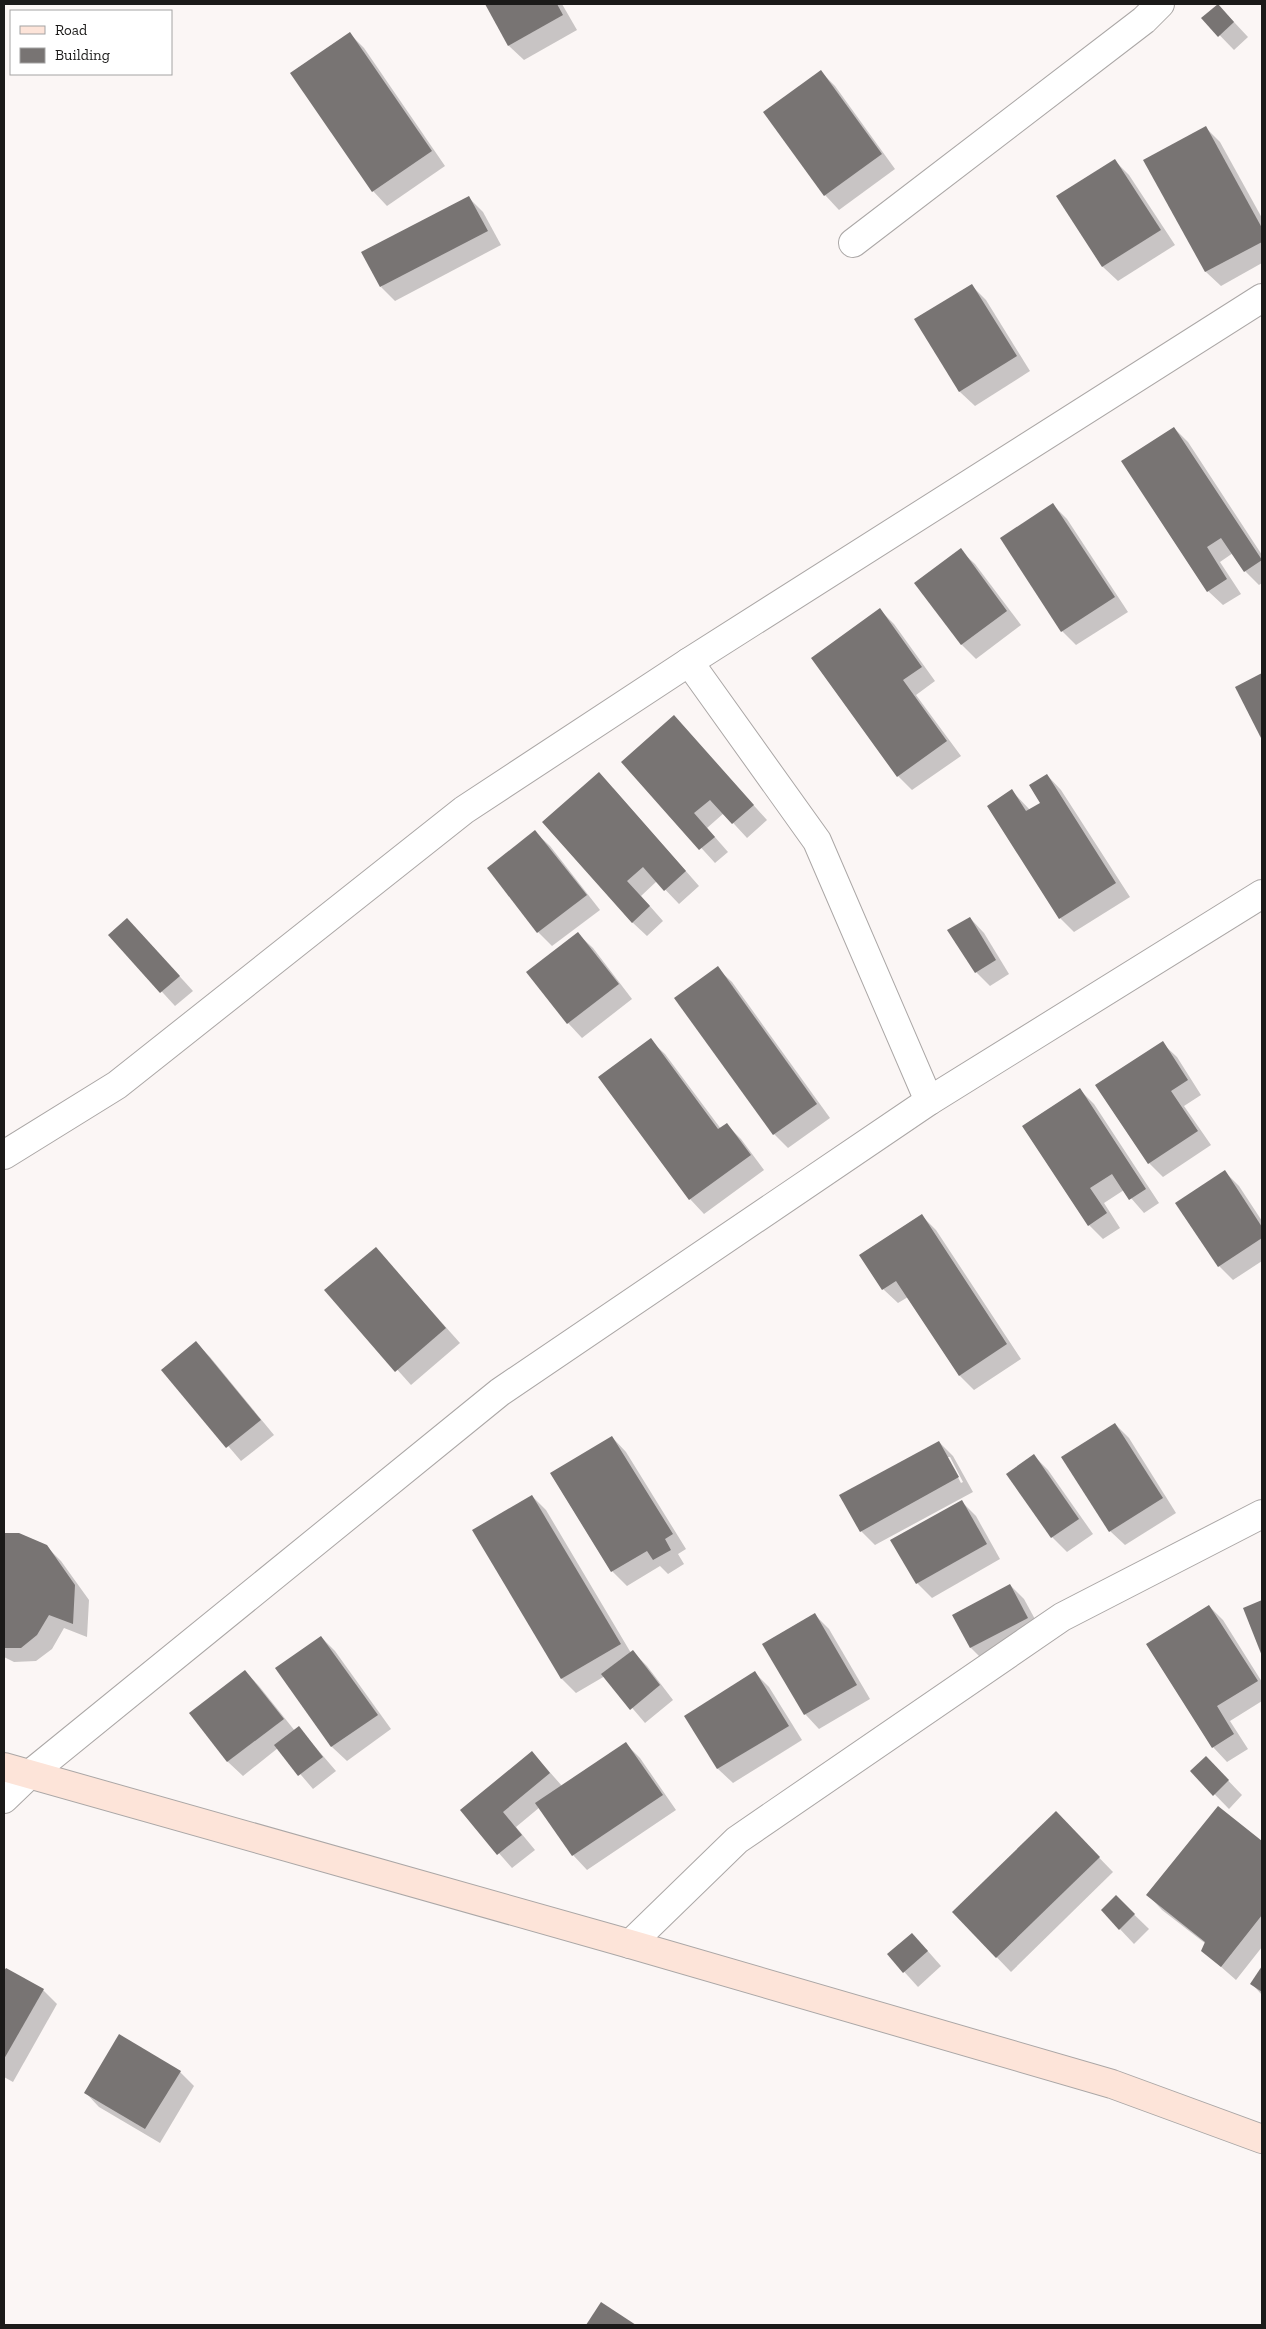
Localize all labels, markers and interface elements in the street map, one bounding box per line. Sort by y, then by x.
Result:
legend [10,10,172,75]
text: Road [55,21,88,39]
text: Building [55,46,110,64]

